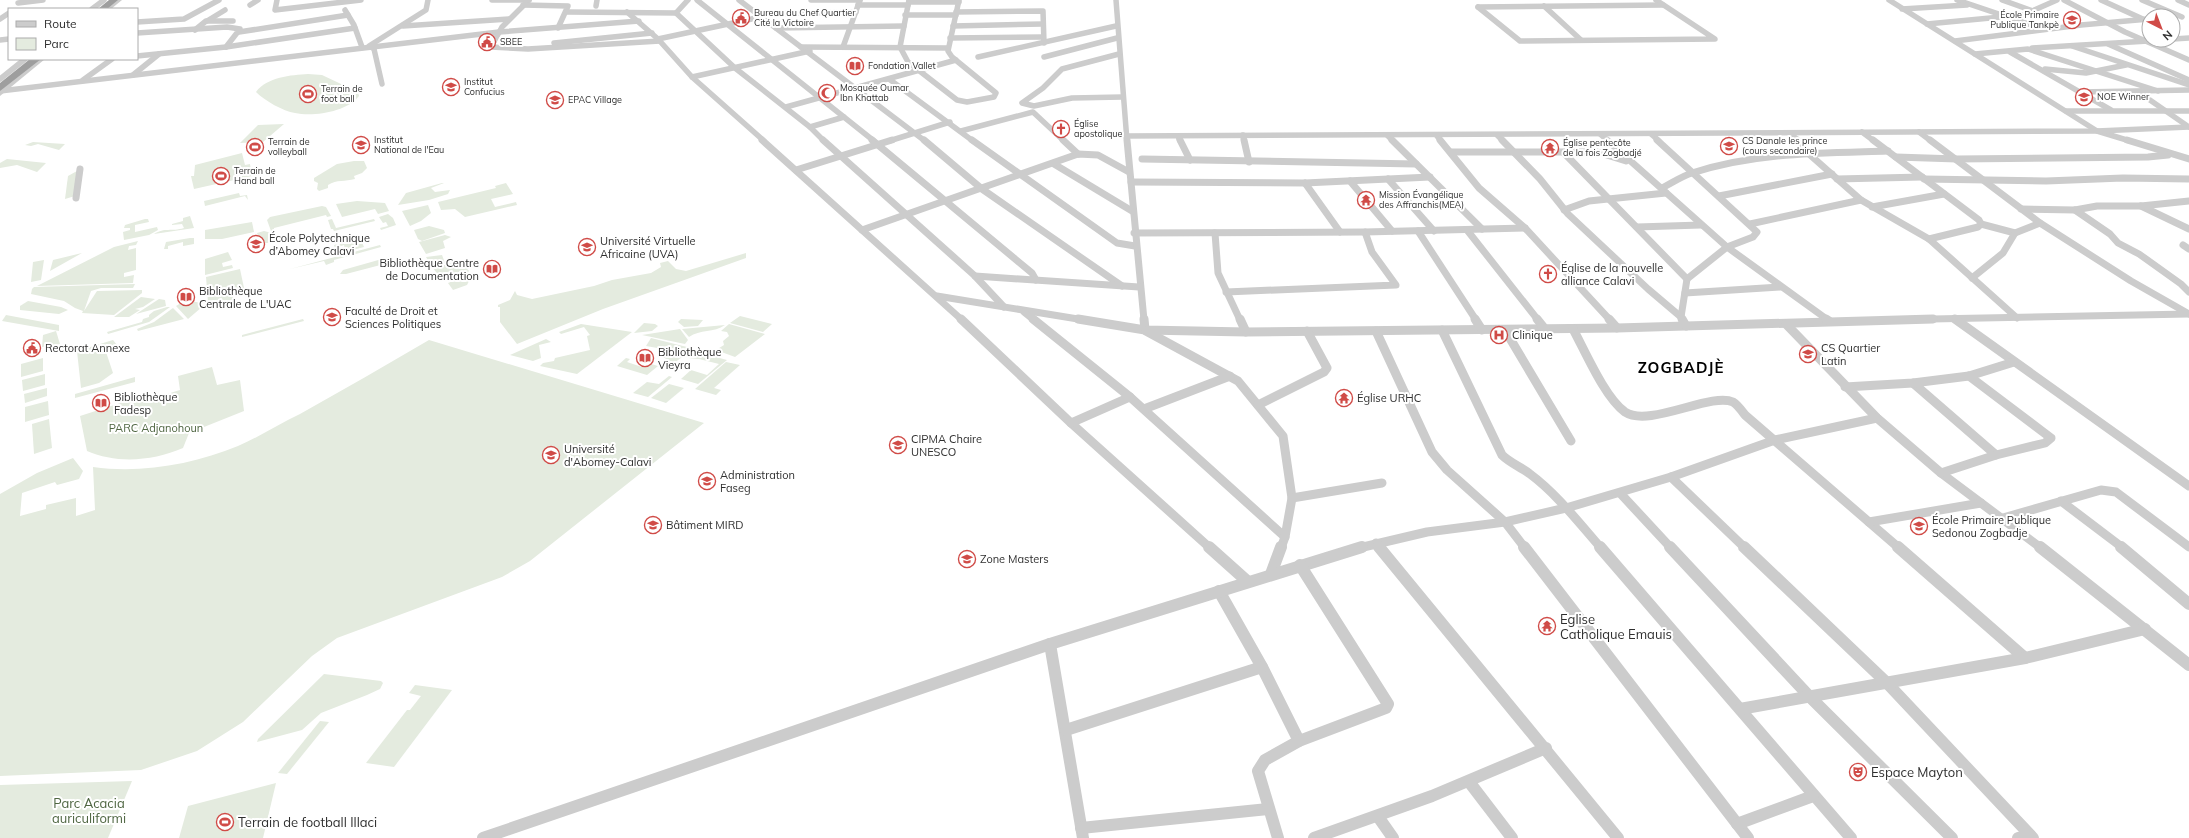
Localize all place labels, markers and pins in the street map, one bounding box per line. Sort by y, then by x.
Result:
place label: Bureau du Chef Quartier Cité la Victoire [754,7,856,28]
public building icon: Bureau du Chef Quartier Cité la Victoire [731,8,751,28]
place label: École Primaire Publique Tankpè [1990,9,2059,30]
school or university icon: École Primaire Publique Tankpè [2062,10,2082,30]
public building icon: SBEE [477,32,497,52]
place label: SBEE [500,36,522,47]
library icon: Fondation Vallet [845,56,865,76]
place label: Fondation Vallet [868,60,936,71]
place label: Institut Confucius [464,76,505,97]
school or university icon: Institut Confucius [441,77,461,97]
place label: Mosquée Oumar Ibn Khattab [840,82,910,103]
place label: Terrain de foot ball [321,83,363,104]
mosque icon: Mosquée Oumar Ibn Khattab [817,83,837,103]
sports icon: Terrain de foot ball [298,84,318,104]
school or university icon: NOE Winner [2074,87,2094,107]
school or university icon: EPAC Village [545,90,565,110]
place label: NOE Winner [2097,91,2150,102]
place label: EPAC Village [568,94,622,105]
place label: Église apostolique [1074,118,1122,139]
church icon: Église apostolique [1051,119,1071,139]
place label: Institut National de l'Eau [374,134,444,155]
school or university icon: Institut National de l'Eau [351,135,371,155]
place label: CS Danale les prince (cours secondaire) [1742,135,1827,156]
place label: Terrain de volleyball [268,136,310,158]
school or university icon: CS Danale les prince (cours secondaire) [1719,136,1739,156]
sports icon: Terrain de volleyball [245,137,265,157]
place label: Église pentecôte de la fois Zogbadjé [1563,137,1642,158]
temple icon: Église pentecôte de la fois Zogbadjé [1540,138,1560,158]
place label: Terrain de Hand ball [234,165,276,186]
sports icon: Terrain de Hand ball [211,166,231,186]
place label: Mission Évangélique des Affranchis(MEA) [1379,189,1464,210]
temple icon: Mission Évangélique des Affranchis(MEA) [1356,190,1376,210]
place label: École Polytechnique d’Abomey Calavi [269,231,370,258]
school or university icon: École Polytechnique d’Abomey Calavi [246,234,266,254]
place label: Université Virtuelle Africaine (UVA) [600,234,695,261]
school or university icon: Université Virtuelle Africaine (UVA) [577,237,597,257]
place label: Bibliothèque Centre de Documentation [379,256,479,283]
library icon: Bibliothèque Centre de Documentation [482,259,502,279]
place label: Église de la nouvelle alliance Calavi [1561,261,1663,288]
church icon: Église de la nouvelle alliance Calavi [1538,264,1558,284]
place label: Bibliothèque Centrale de L'UAC [199,284,292,311]
library icon: Bibliothèque Centrale de L'UAC [176,287,196,307]
place label: Faculté de Droit et Sciences Politiques [345,304,441,331]
school or university icon: Faculté de Droit et Sciences Politiques [322,307,342,327]
hospital icon: Clinique [1489,325,1509,345]
place label: Clinique [1512,328,1553,342]
public building icon: Rectorat Annexe [22,338,42,358]
place label: Rectorat Annexe [45,341,130,355]
place label: CS Quartier Latin [1821,341,1880,368]
school or university icon: CS Quartier Latin [1798,344,1818,364]
place label: Bibliothèque Vieyra [658,345,721,372]
library icon: Bibliothèque Vieyra [635,348,655,368]
temple icon: Église URHC [1334,388,1354,408]
place label: Bibliothèque Fadesp [114,390,177,417]
place label: Église URHC [1357,391,1421,405]
library icon: Bibliothèque Fadesp [91,393,111,413]
place label: CIPMA Chaire UNESCO [911,432,982,459]
school or university icon: CIPMA Chaire UNESCO [888,435,908,455]
place label: Université d'Abomey-Calavi [564,442,651,469]
school or university icon: Université d'Abomey-Calavi [541,445,561,465]
place label: Administration Faseg [720,468,795,495]
school or university icon: Administration Faseg [697,471,717,491]
place label: École Primaire Publique Sedonou Zogbadje [1932,513,2051,540]
school or university icon: Bâtiment MIRD [643,515,663,535]
school or university icon: École Primaire Publique Sedonou Zogbadje [1909,516,1929,536]
place label: Bâtiment MIRD [666,518,743,532]
school or university icon: Zone Masters [957,549,977,569]
place label: Zone Masters [980,552,1049,566]
place label: Eglise Catholique Emauis [1560,611,1672,642]
temple icon: Eglise Catholique Emauis [1537,616,1557,636]
theatre icon: Espace Mayton [1848,762,1868,782]
place label: Espace Mayton [1871,764,1963,780]
sports icon: Terrain de football Illaci [215,812,235,832]
place label: Terrain de football Illaci [238,814,377,830]

